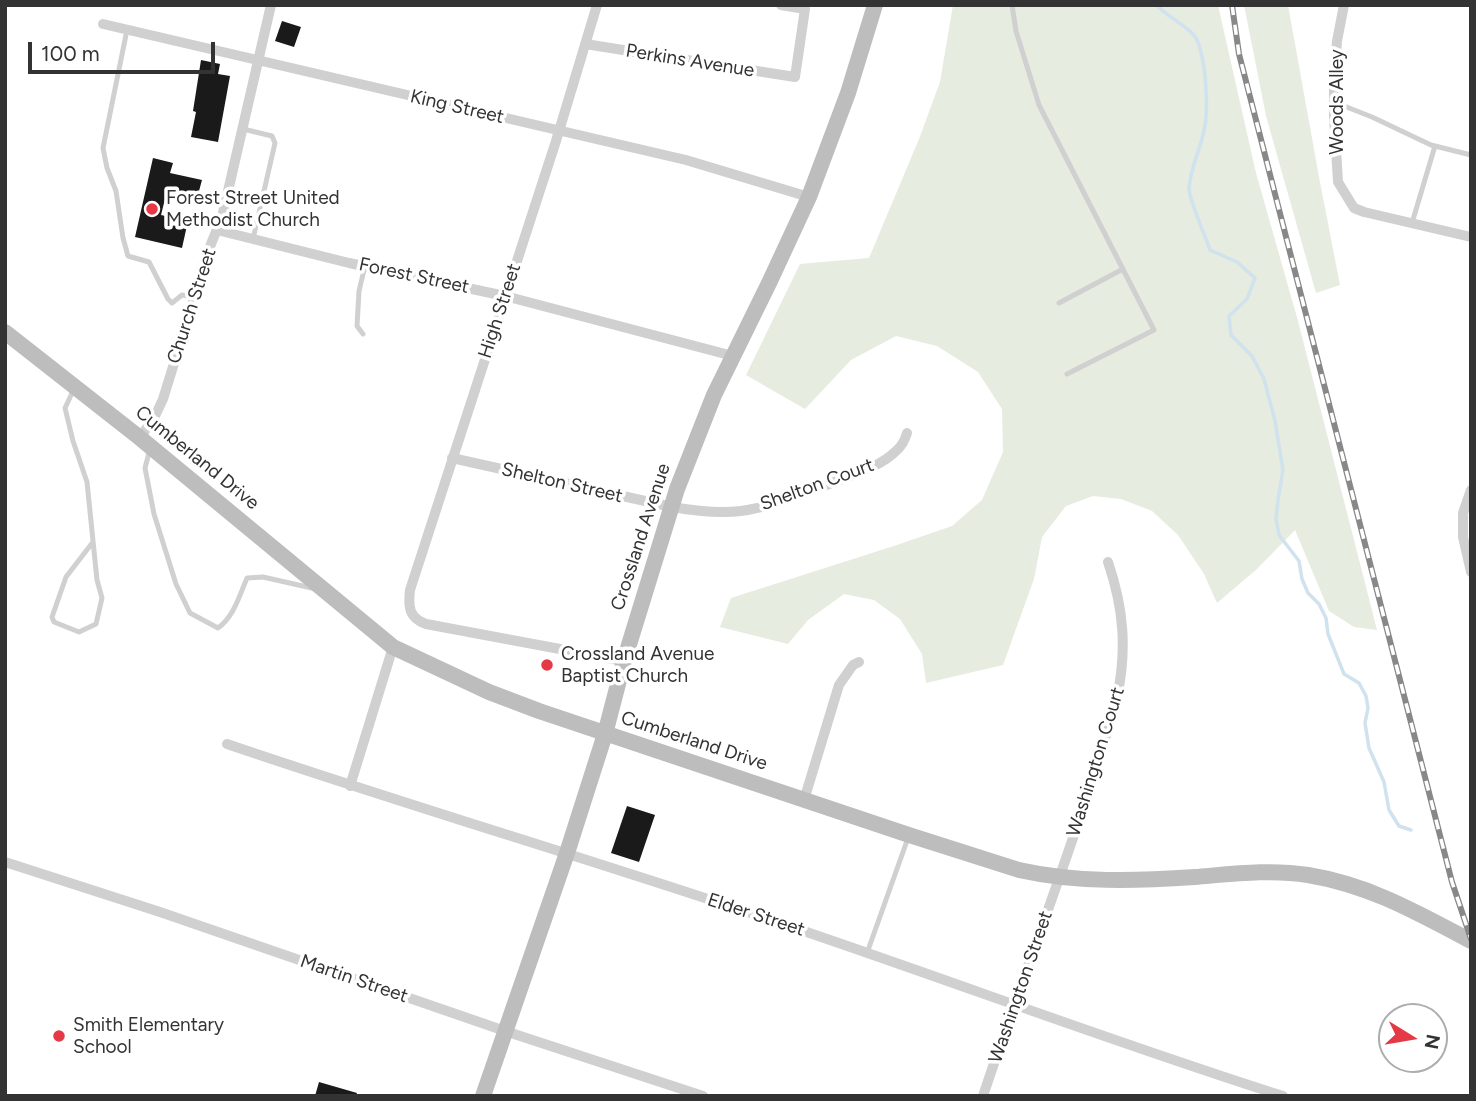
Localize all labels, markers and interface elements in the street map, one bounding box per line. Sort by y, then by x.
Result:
scale bar [32,28,219,72]
street label: Perkins Avenue [624,40,756,82]
text: 100 m [41,41,100,66]
street label: Woods Alley [1326,49,1348,155]
street label: King Street [408,85,506,129]
place label: Forest Street United Methodist Church [166,187,340,231]
marker: Forest Street United Methodist Church [144,201,160,217]
street label: Church Street [163,245,221,367]
street label: Forest Street [357,253,471,299]
street label: High Street [474,261,526,361]
street label: Cumberland Drive [131,401,263,515]
street label: Shelton Court [757,454,877,516]
street label: Shelton Street [499,458,625,508]
street label: Crossland Avenue [606,461,676,613]
place label: Crossland Avenue Baptist Church [561,643,714,687]
marker: Crossland Avenue Baptist Church [539,657,555,673]
street label: Washington Court [1062,684,1130,840]
street label: Cumberland Drive [618,707,770,775]
street label: Elder Street [704,889,808,941]
street label: Washington Street [984,908,1058,1066]
street label: Martin Street [297,950,411,1008]
north arrow [1378,1003,1448,1073]
place label: Smith Elementary School [73,1014,224,1058]
marker: Smith Elementary School [51,1028,67,1044]
text: N [1419,1032,1445,1051]

